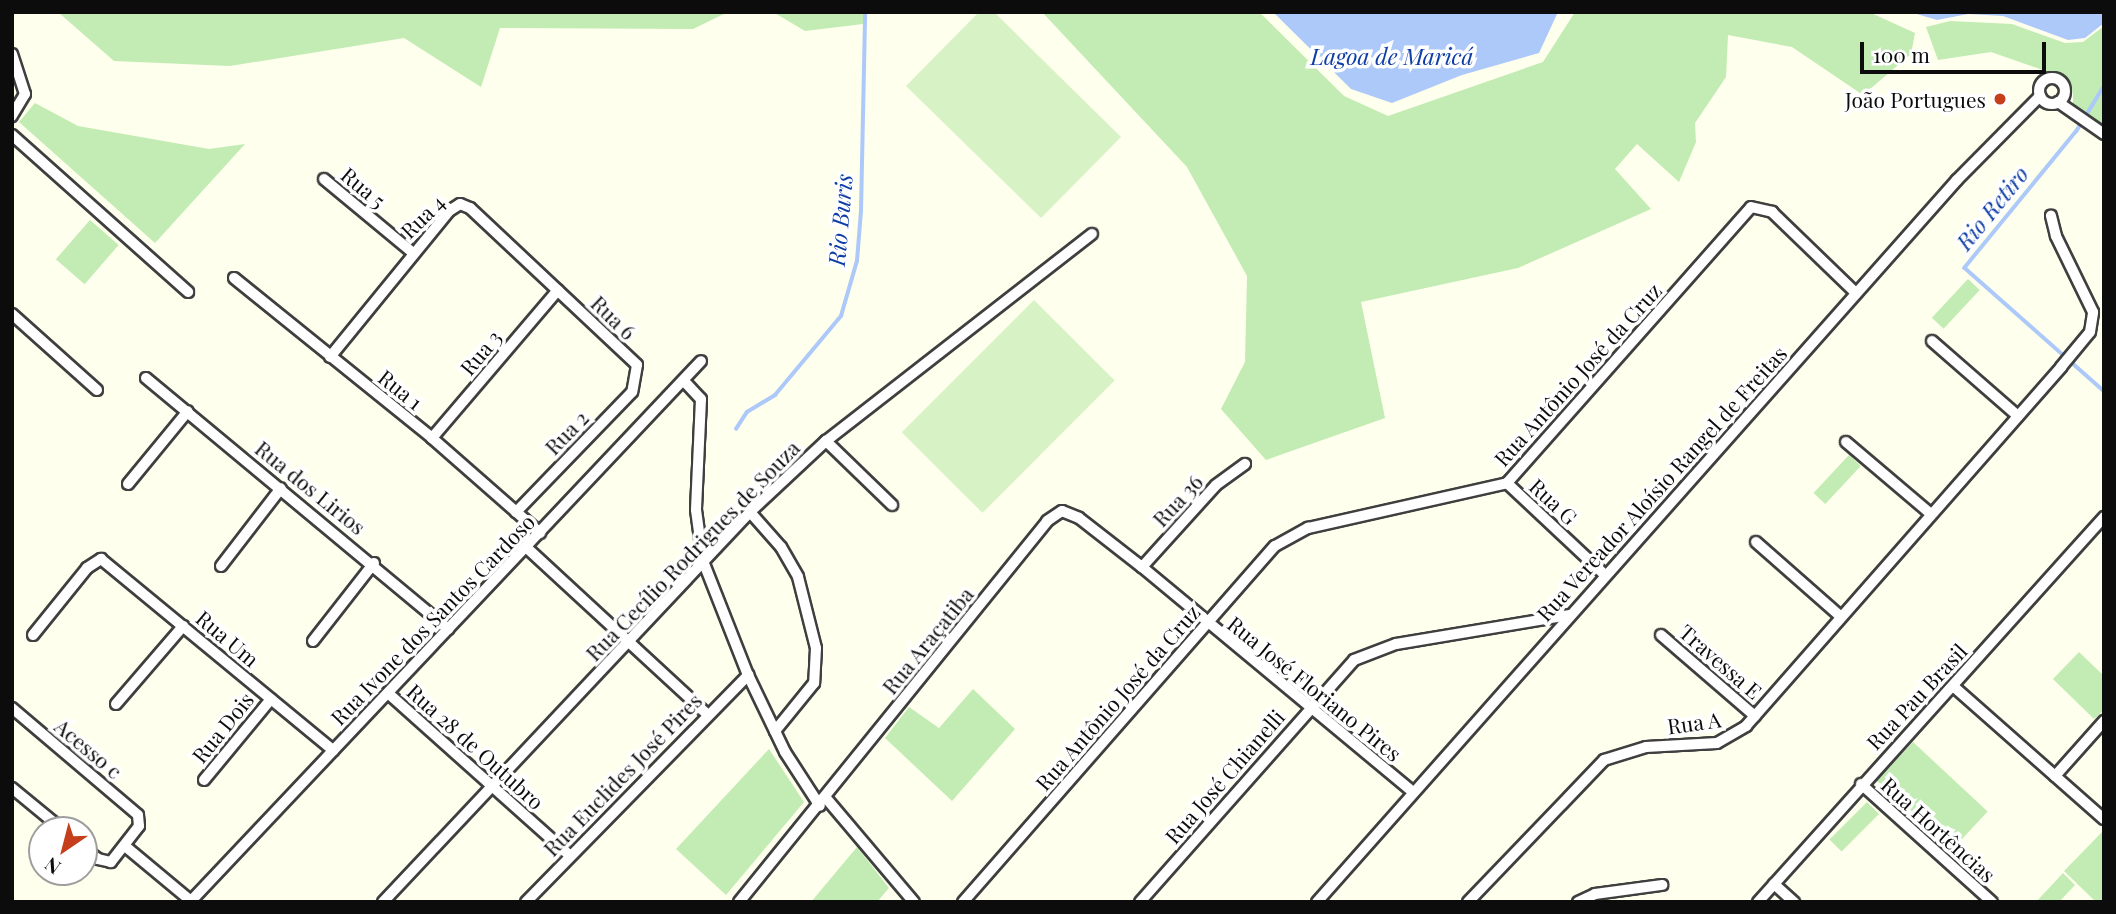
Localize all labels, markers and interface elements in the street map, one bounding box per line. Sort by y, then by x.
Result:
scale bar [1864,28,2050,72]
text: 100 m [1873,40,1930,68]
water label: Lagoa de Maricá [1310,42,1474,70]
place label: João Portugues [1845,86,1986,112]
marker: João Portugues [1992,91,2008,107]
street label: Rua 5 [337,161,391,213]
water label: Rio Retiro [1950,161,2034,255]
water label: Rio Buris [822,173,858,267]
street label: Rua 4 [395,189,449,243]
street label: Rua Antônio José da Cruz [1488,277,1666,471]
street label: Rua 6 [586,290,642,344]
street label: Rua 3 [454,324,506,380]
street label: Rua Vereador Aloísio Rangel de Freitas [1530,340,1792,626]
street label: Rua 1 [374,364,428,414]
street label: Rua 2 [539,405,593,459]
street label: Rua dos Lirios [251,435,371,539]
street label: Rua Cecílio Rodrigues de Souza [580,435,804,665]
street label: Rua 36 [1147,469,1207,531]
street label: Rua G [1525,473,1583,529]
street label: Rua Ivone dos Santos Cardoso [325,508,539,730]
street label: Rua Araçatiba [876,581,978,699]
street label: Rua Antônio José da Cruz [1029,599,1205,795]
street label: Rua Um [191,605,265,671]
street label: Rua José Floriano Pires [1223,610,1407,766]
street label: Travessa E [1675,618,1767,704]
street label: Rua Pau Brasil [1860,638,1972,754]
street label: Rua 28 de Outubro [402,678,550,814]
street label: Rua Dois [186,687,258,767]
street label: Rua Euclides José Pires [538,687,706,861]
street label: Rua José Chianelli [1159,704,1289,848]
street label: Rua A [1665,706,1723,738]
street label: Acesso c [50,713,128,783]
street label: Rua Hortências [1877,771,2001,887]
north arrow [28,816,98,886]
text: N [39,852,65,881]

